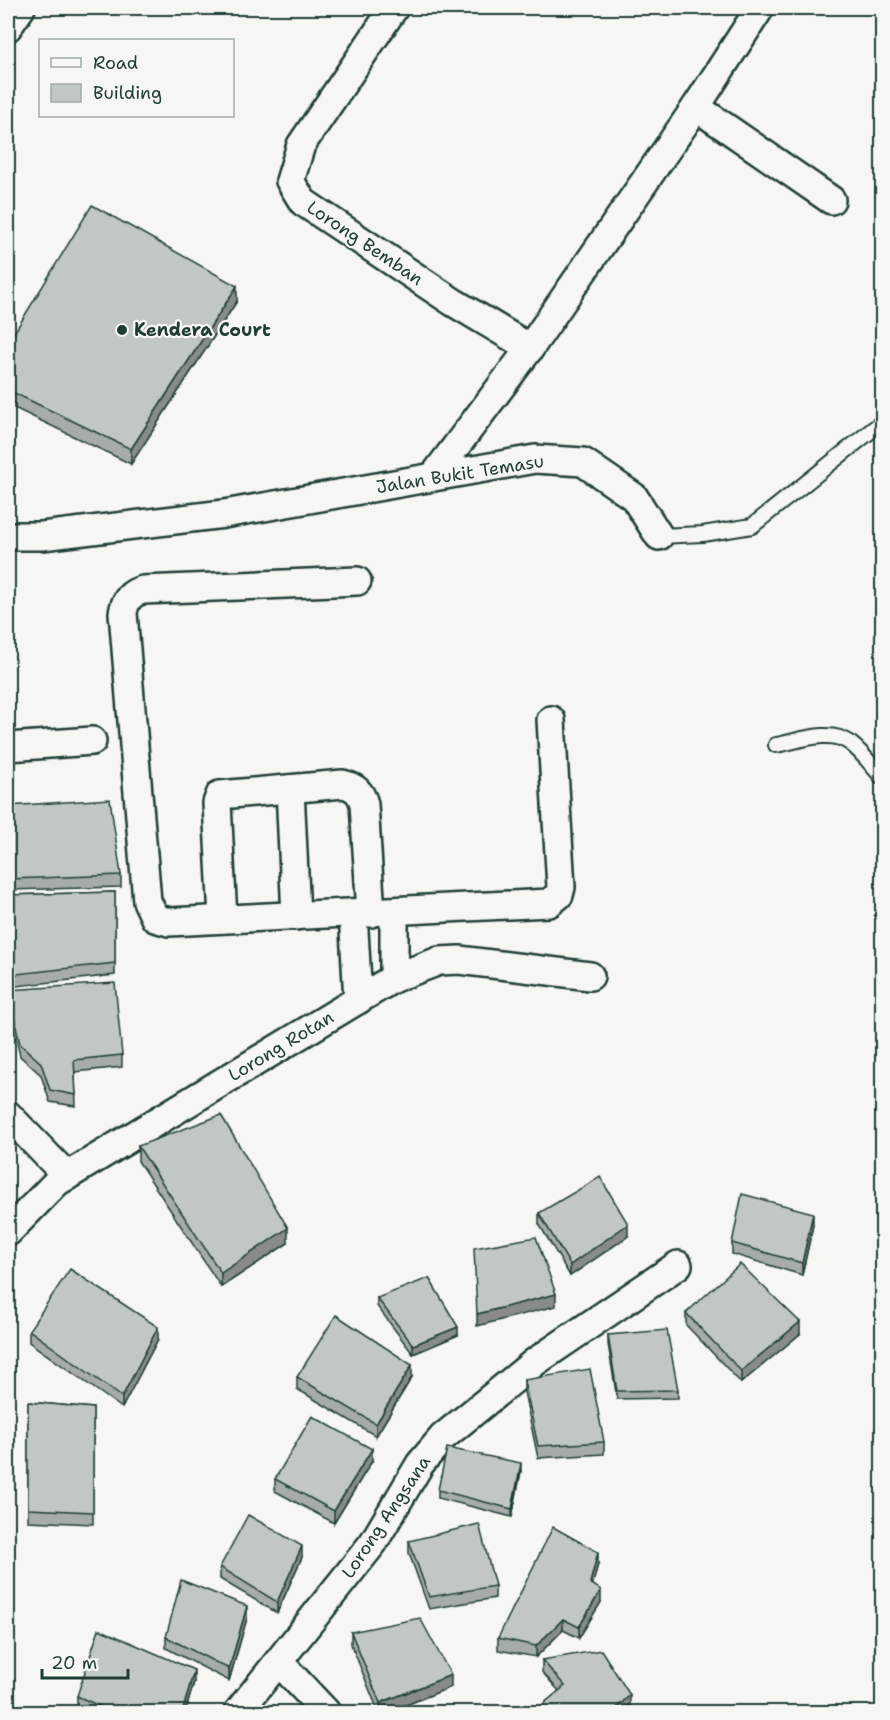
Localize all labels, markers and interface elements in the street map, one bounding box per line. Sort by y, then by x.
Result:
legend [39,39,234,117]
text: Road [93,51,138,75]
text: Building [93,81,162,105]
street label: Lorong Bemban [302,195,428,291]
place label: Kendera Court [134,318,271,342]
marker: Kendera Court [115,323,129,337]
street label: Jalan Bukit Temasu [374,449,546,499]
street label: Lorong Rotan [224,1005,338,1087]
street label: Lorong Angsana [336,1451,436,1583]
scale bar [42,1642,128,1680]
text: 20 m [51,1651,97,1675]

